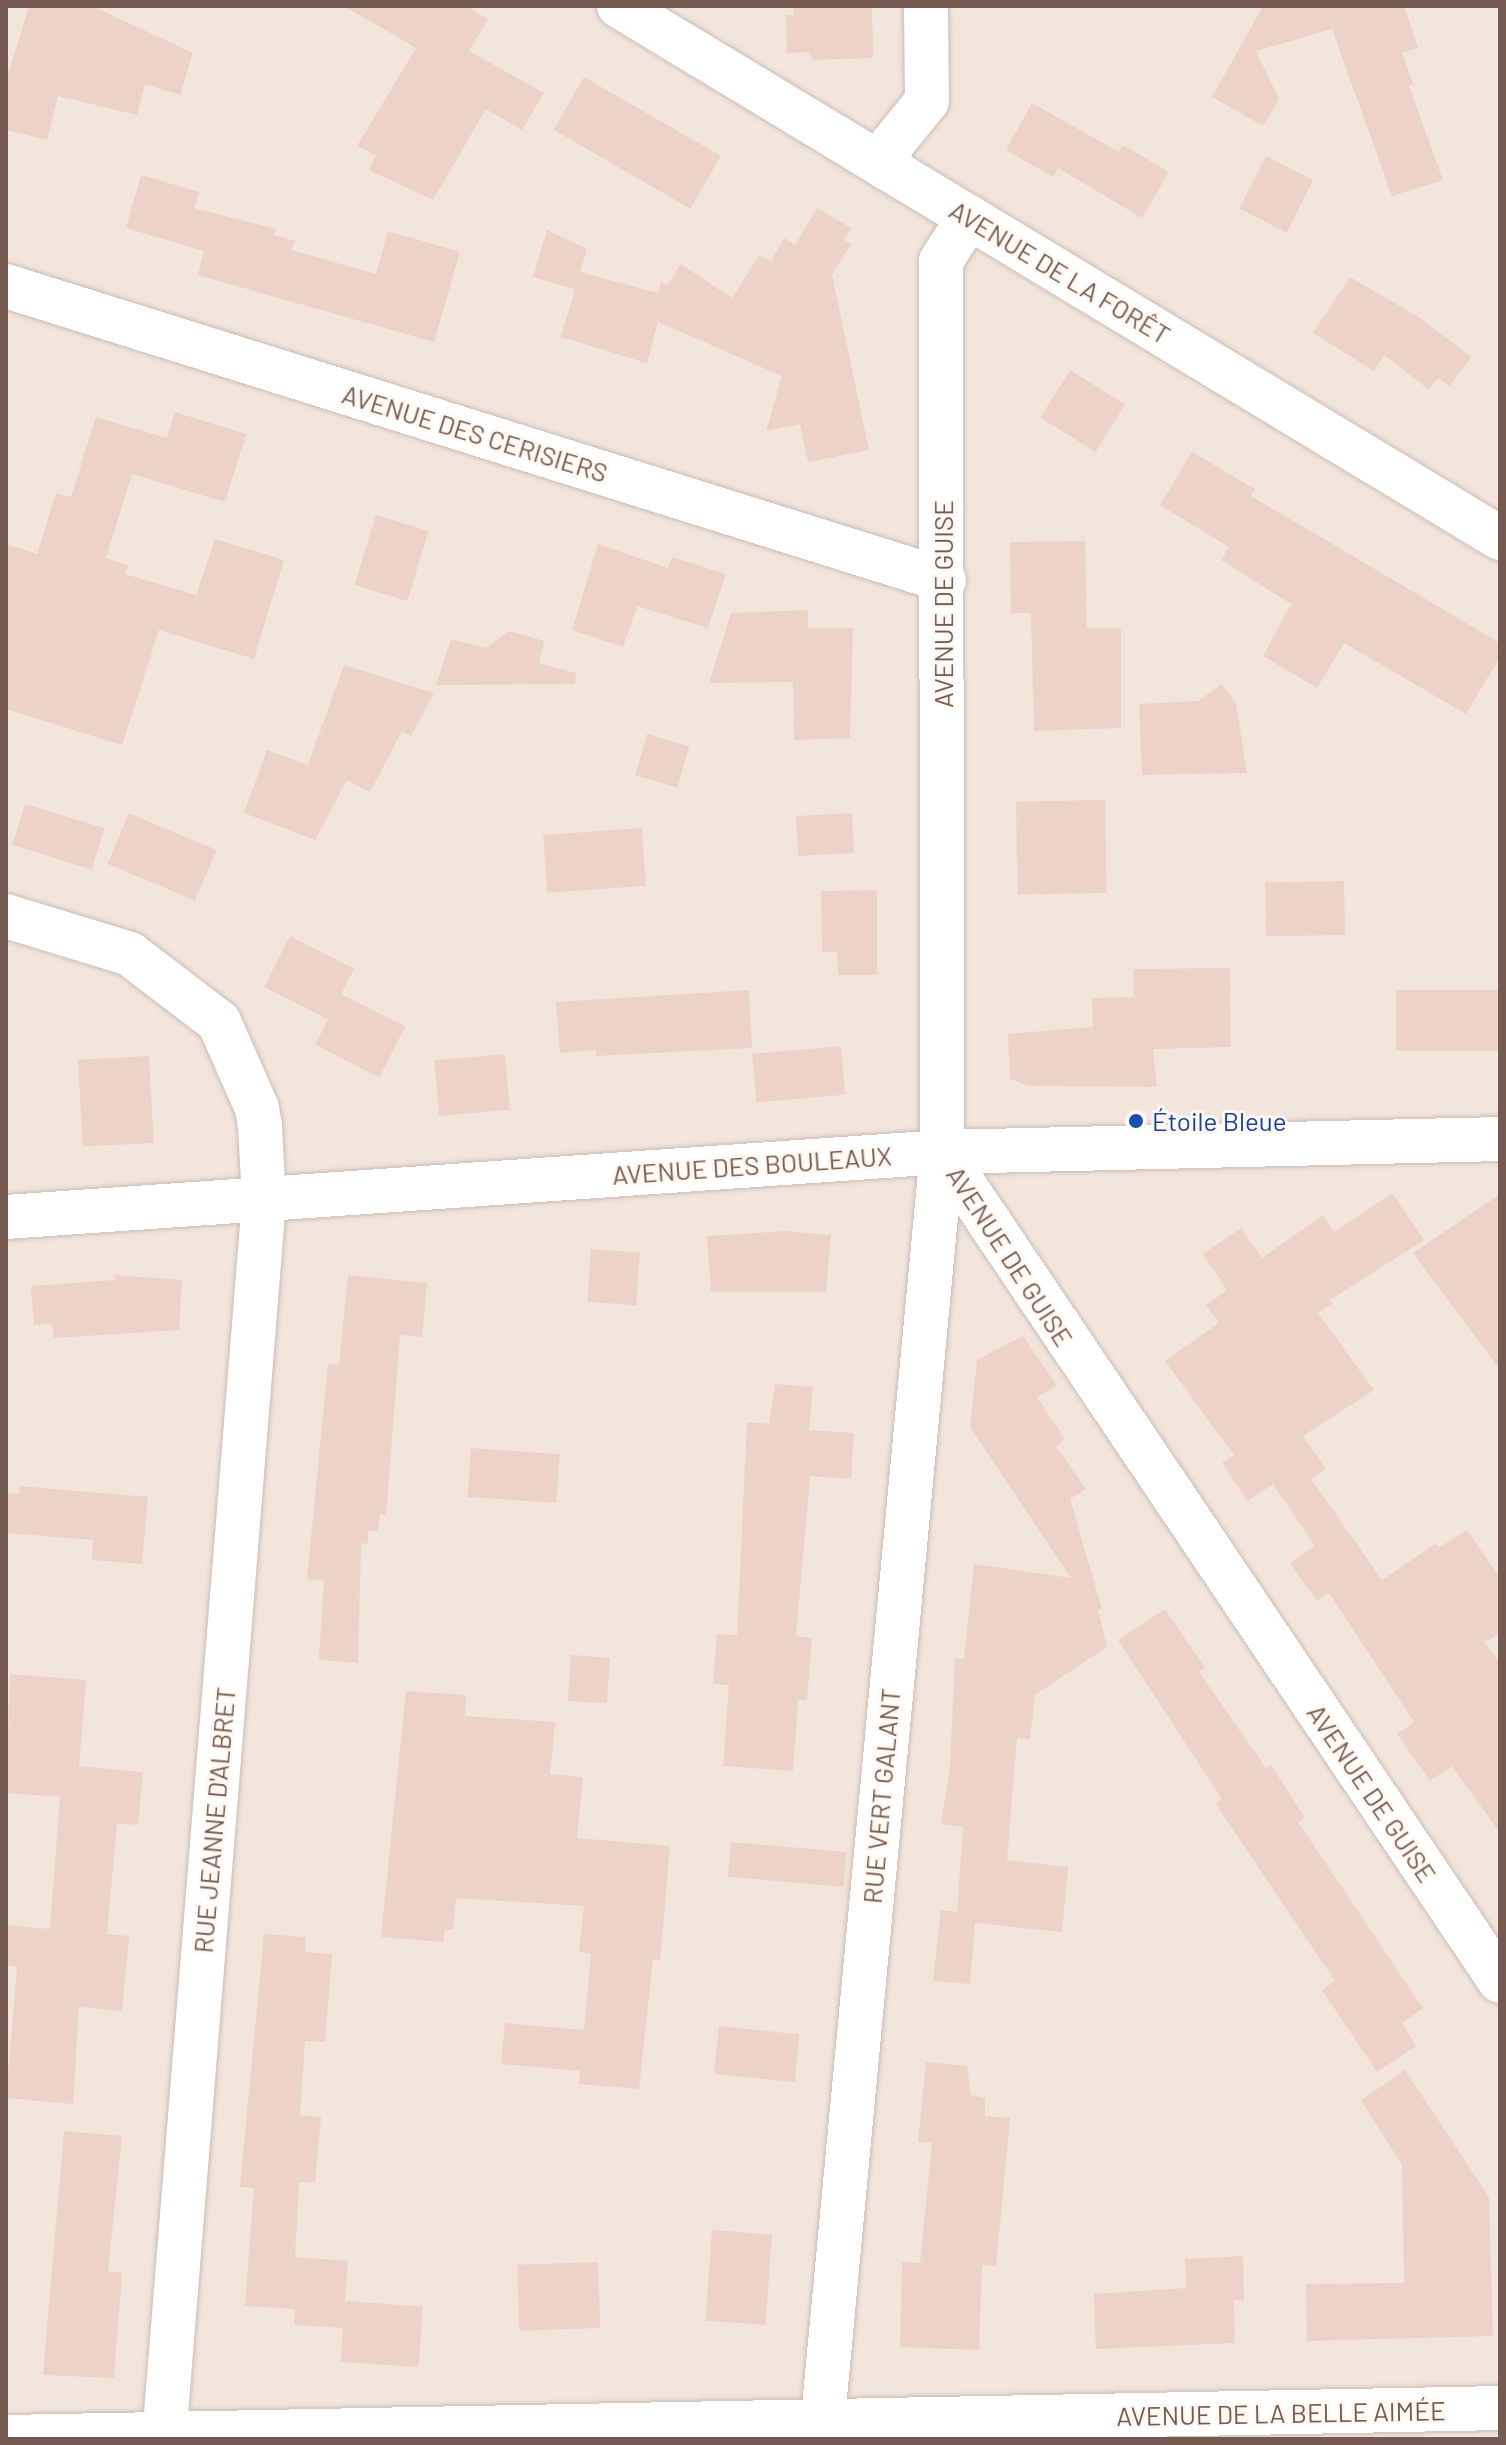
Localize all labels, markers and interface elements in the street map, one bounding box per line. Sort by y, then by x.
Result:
street label: AVENUE DE LA FORÊT [944,194,1176,350]
street label: AVENUE DES CERISIERS [339,378,611,488]
street label: AVENUE DE GUISE [927,500,959,708]
place label: Étoile Bleue [1152,1105,1287,1137]
marker: Étoile Bleue [1127,1112,1145,1130]
street label: AVENUE DES BOULEAUX [611,1140,893,1190]
street label: AVENUE DE GUISE [940,1160,1080,1352]
street label: RUE JEANNE D'ALBRET [187,1686,241,1954]
street label: RUE VERT GALANT [856,1687,906,1905]
street label: AVENUE DE GUISE [1301,1698,1443,1888]
street label: AVENUE DE LA BELLE AIMÉE [1116,2395,1446,2431]

